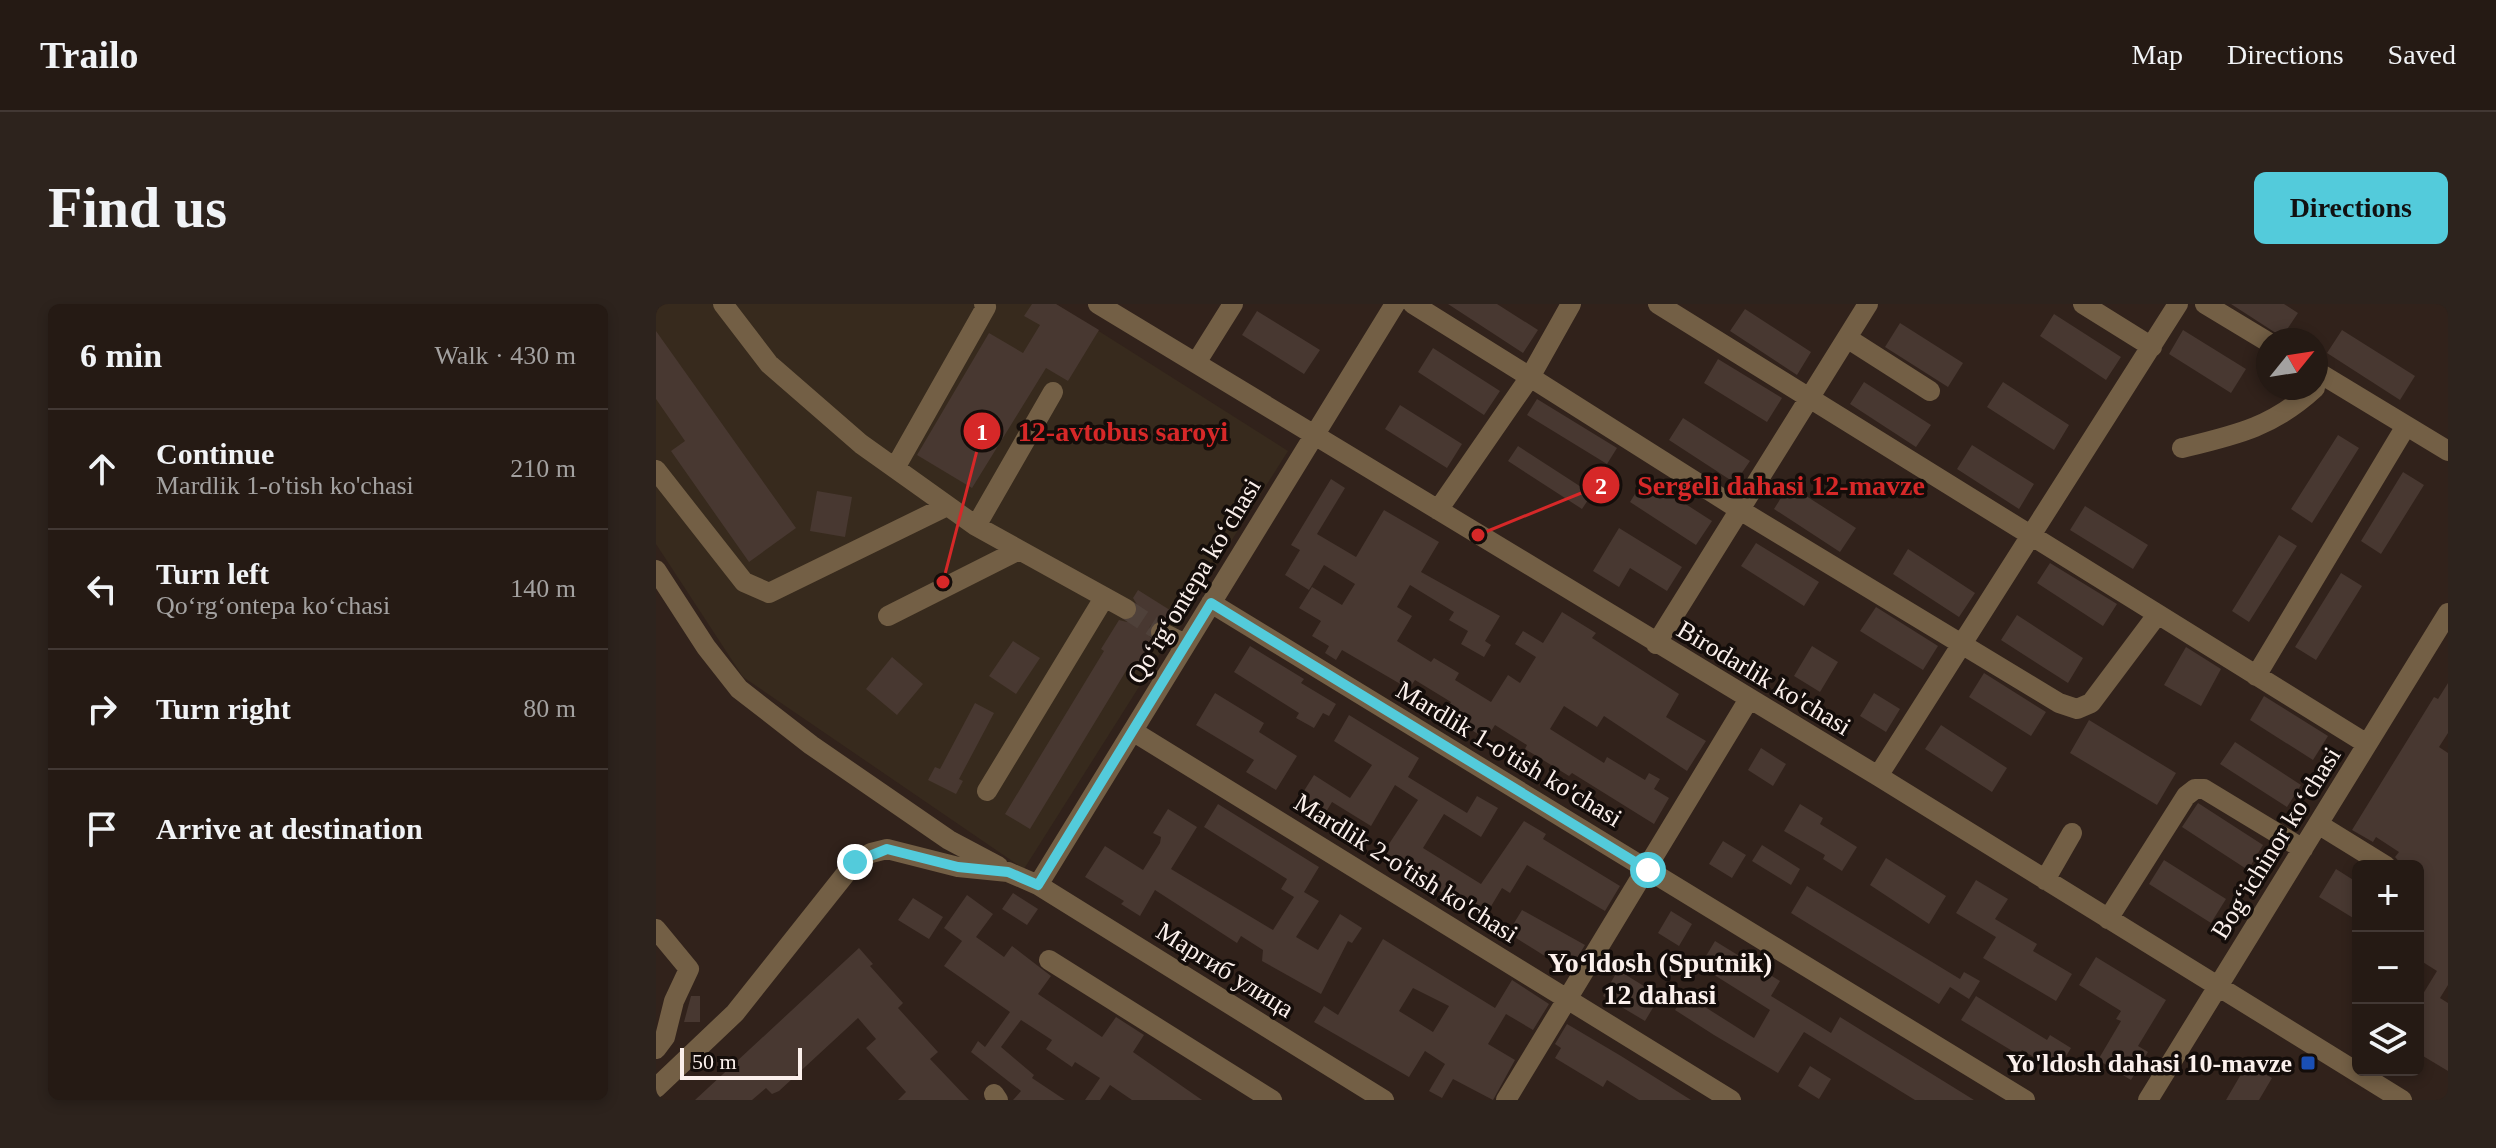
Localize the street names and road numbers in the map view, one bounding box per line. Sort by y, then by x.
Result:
street label: Qoʻrgʻontepa koʻchasi [1121,473,1267,689]
street label: Birodarlik ko'chasi [1672,615,1856,741]
street label: Mardlik 1-o'tish ko'chasi [1391,675,1627,833]
street label: Bogʻichinor koʻchasi [2205,742,2347,944]
street label: Mardlik 2-o'tish ko'chasi [1289,787,1523,949]
street label: Маргиб улица [1151,916,1299,1024]

